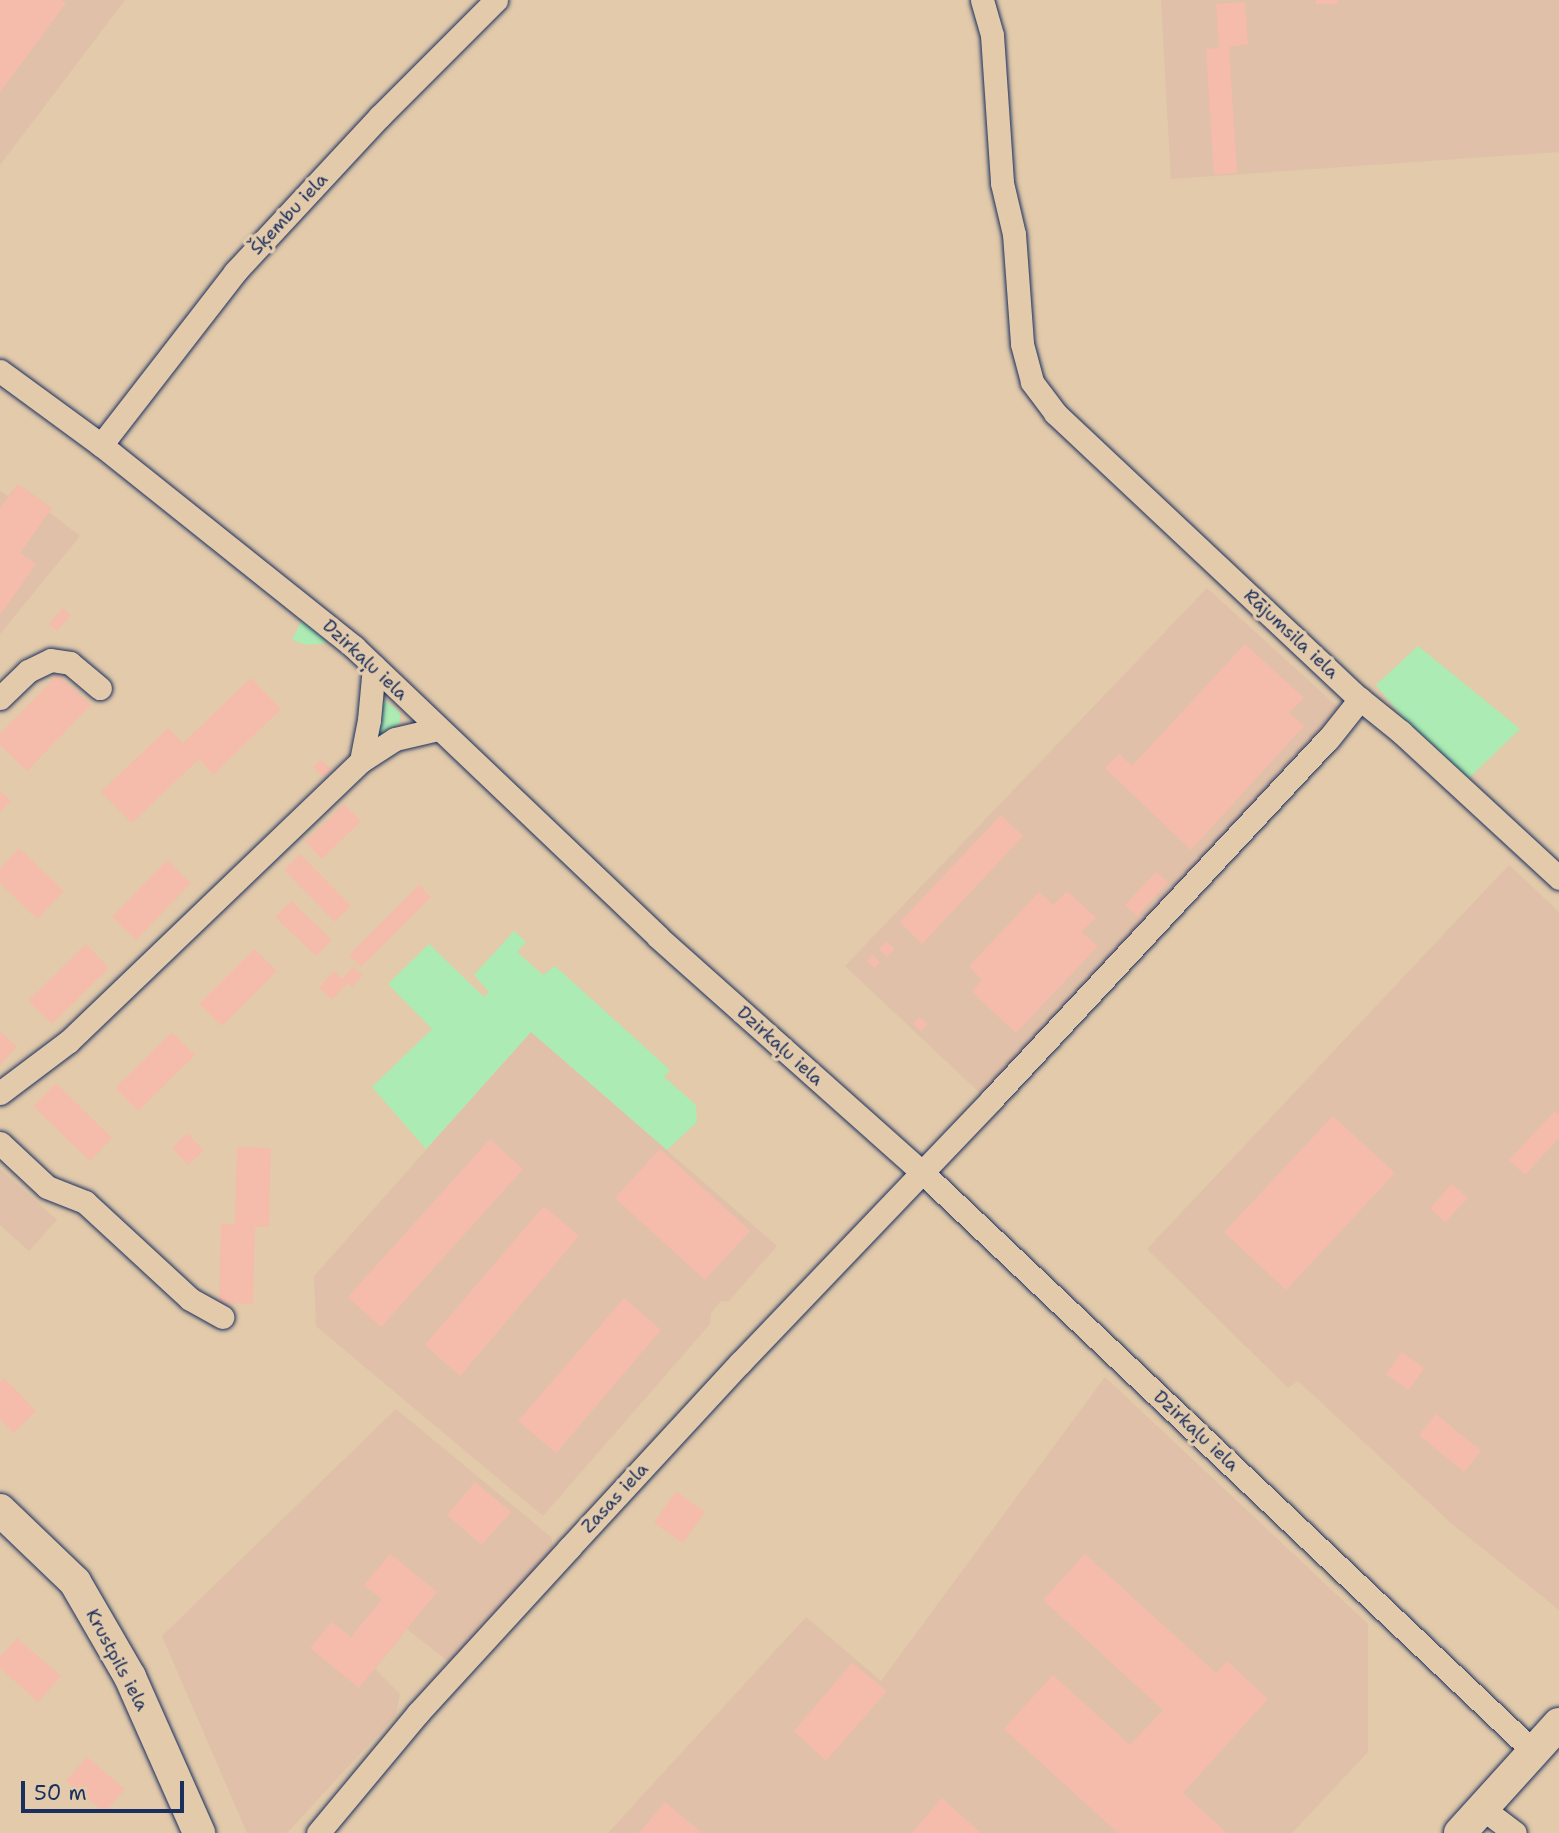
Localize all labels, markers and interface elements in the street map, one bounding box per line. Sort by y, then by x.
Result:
street label: Šķembu iela [246,169,332,259]
street label: Rājumsila iela [1239,585,1343,683]
street label: Dzirkaļu iela [318,615,412,705]
street label: Dzirkaļu iela [732,1002,828,1090]
street label: Dzirkaļu iela [1149,1386,1243,1476]
street label: Zasas iela [577,1458,653,1538]
street label: Krustpils iela [81,1605,153,1715]
scale bar [24,1766,187,1810]
text: 50 m [34,1779,87,1807]

